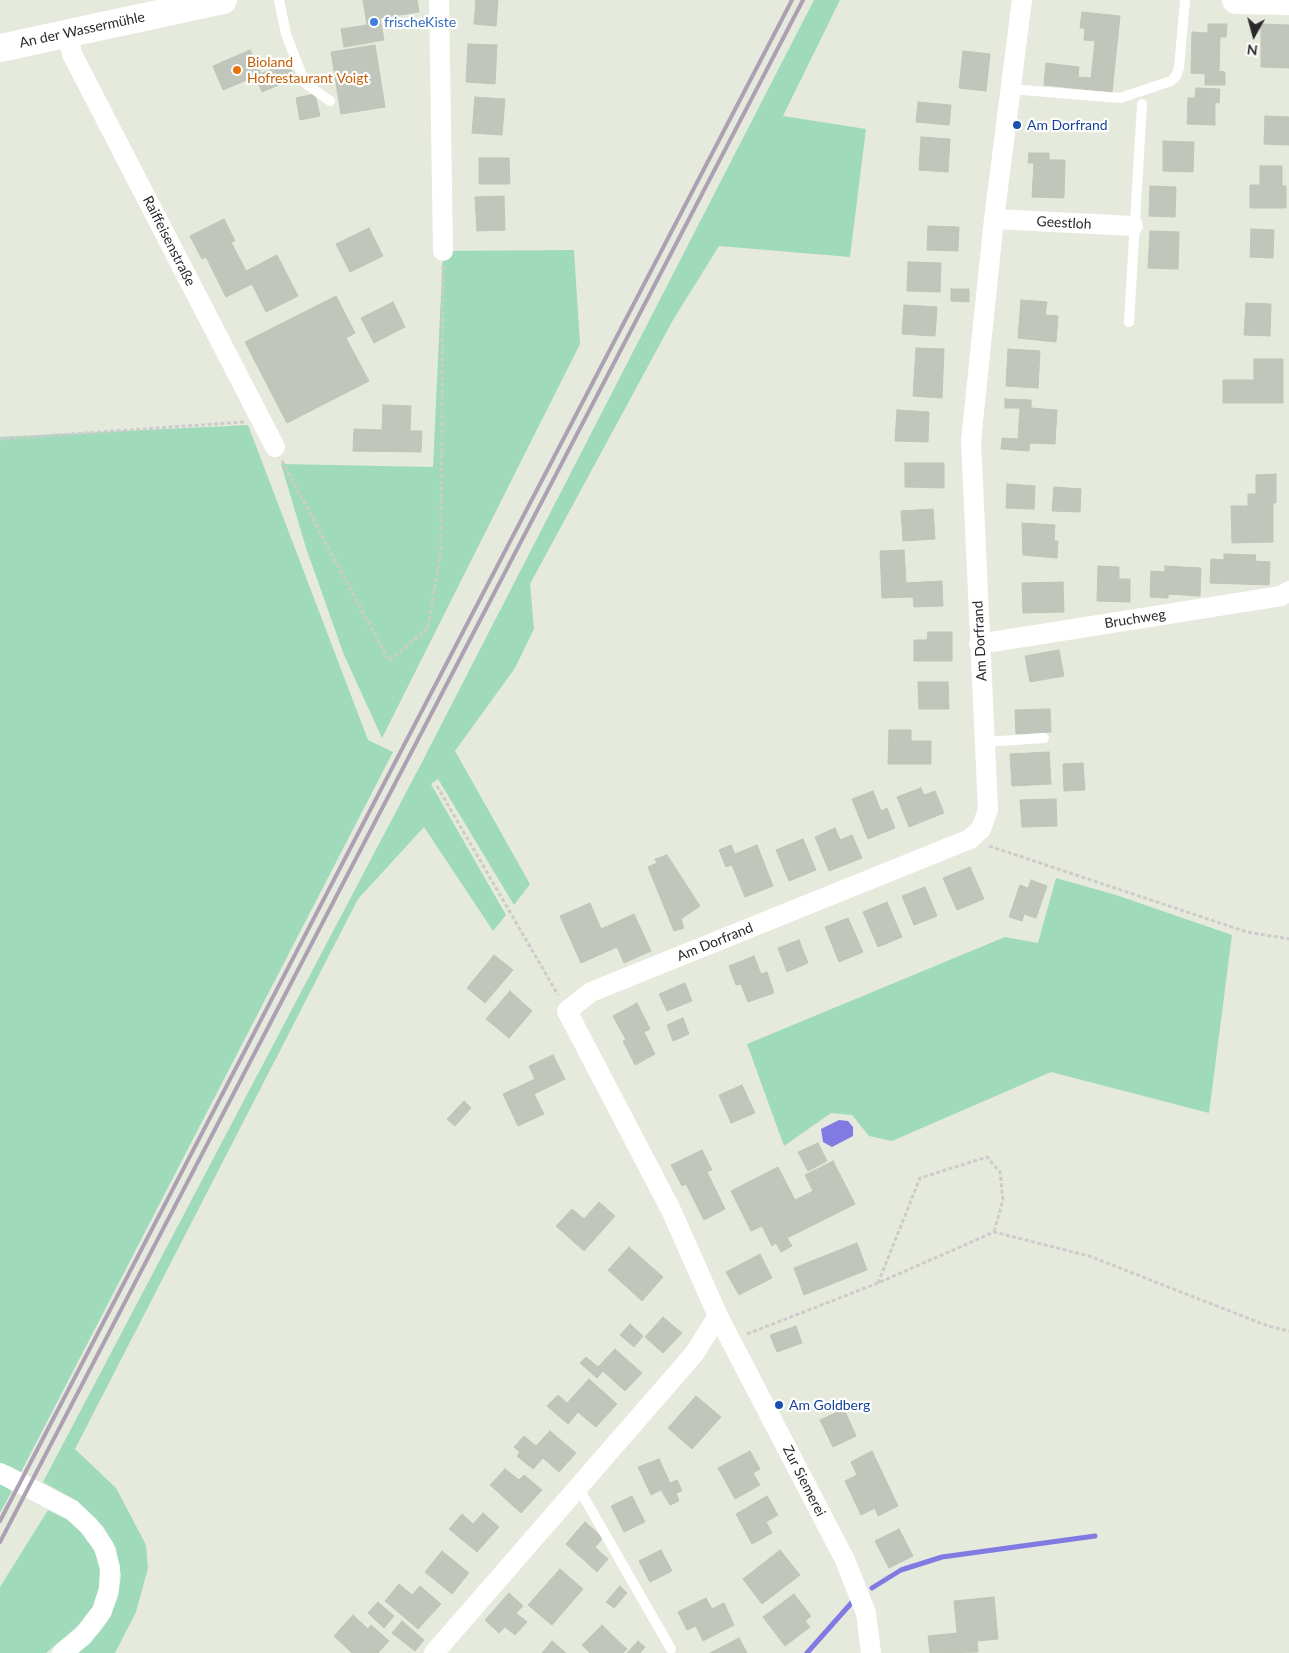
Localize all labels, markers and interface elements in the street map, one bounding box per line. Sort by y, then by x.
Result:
street label: An der Wassermühle [18,8,146,52]
north arrow [1229,10,1279,60]
place label: frischeKiste [384,14,456,30]
marker: frischeKiste [368,16,380,28]
text: N [1246,41,1259,59]
place label: Bioland Hofrestaurant Voigt [247,54,368,86]
marker: Bioland Hofrestaurant Voigt [231,64,243,76]
place label: Am Dorfrand [1027,117,1108,133]
marker: Am Dorfrand [1011,119,1023,131]
street label: Raiffeisenstraße [139,193,199,289]
street label: Geestloh [1036,213,1092,233]
street label: Am Dorfrand [970,600,990,682]
street label: Bruchweg [1103,606,1167,632]
street label: Am Dorfrand [674,919,756,965]
place label: Am Goldberg [789,1397,870,1413]
marker: Am Goldberg [773,1399,785,1411]
street label: Zur Siemerei [779,1443,829,1519]

